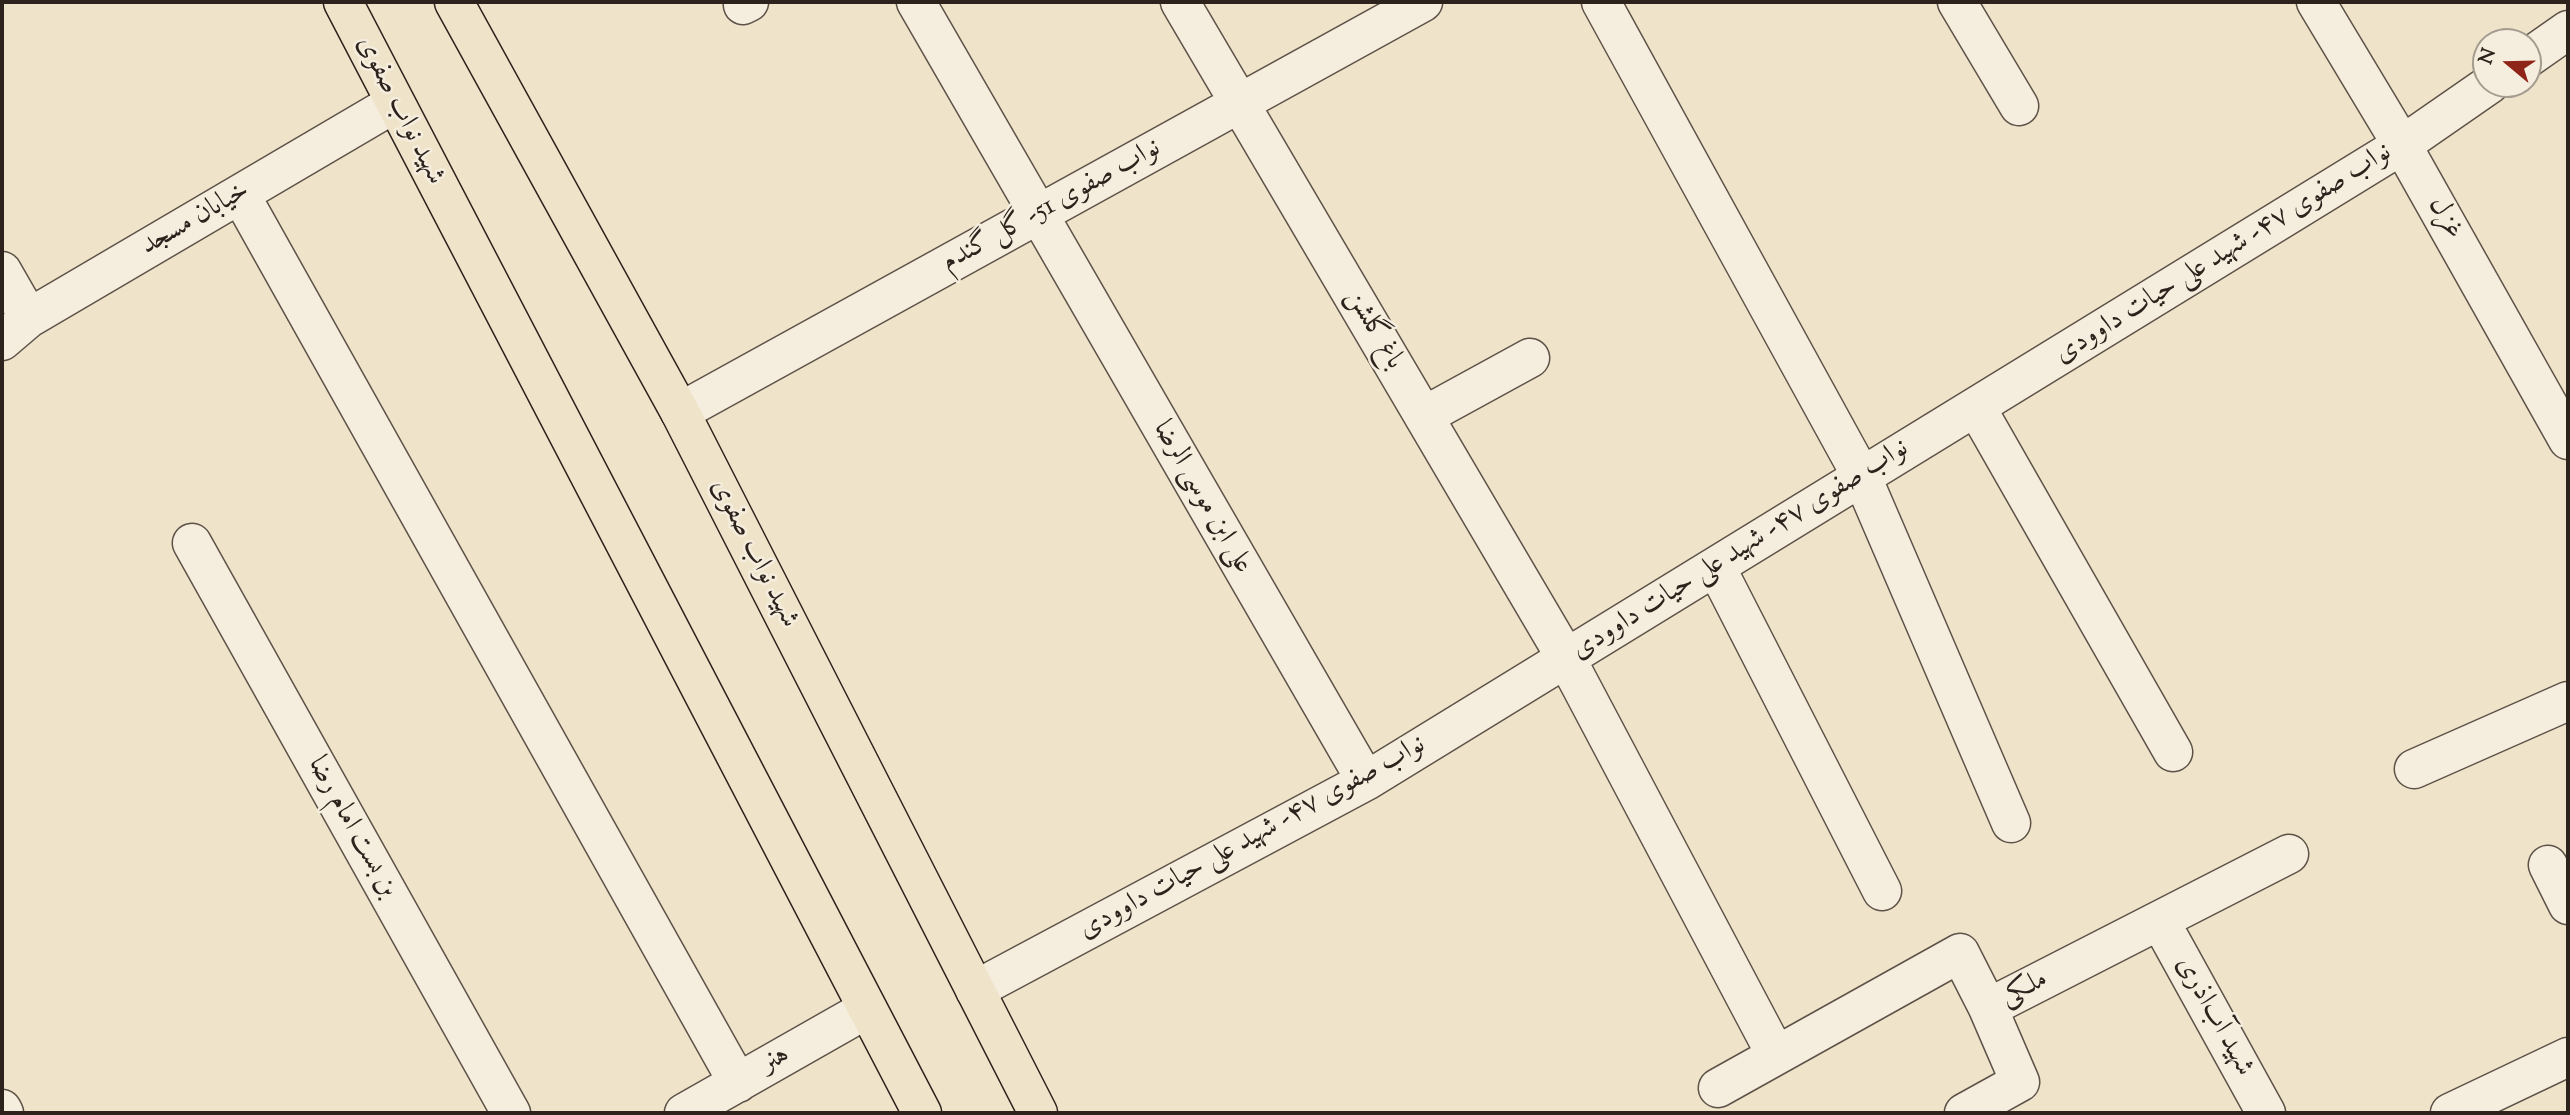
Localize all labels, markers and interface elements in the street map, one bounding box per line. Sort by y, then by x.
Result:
north arrow [2472,28,2542,98]
street label: شهید نواب صفوی [347,31,451,191]
text: N [2473,45,2504,68]
street label: نواب صفوی 51- گل گندم [937,133,1167,281]
street label: نواب صفوی ۴۷- شهید علی حیات داوودی [2049,137,2399,373]
street label: خیابان مسجد [136,175,256,265]
street label: غزل [2419,192,2469,246]
street label: باغ گلشن [1336,284,1410,376]
street label: علی ابن موسی الرضا [1144,415,1258,581]
street label: نواب صفوی ۴۷- شهید علی حیات داوودی [1566,433,1916,669]
street label: شهید نواب صفوی [701,474,805,634]
street label: نواب صفوی ۴۷- شهید علی حیات داوودی [1074,730,1432,948]
street label: بن بست امام رضا [298,751,404,905]
street label: شهید‌ آب‌اذری [2166,951,2260,1083]
street label: ملکی [1996,964,2054,1016]
street label: هنر [755,1039,797,1083]

